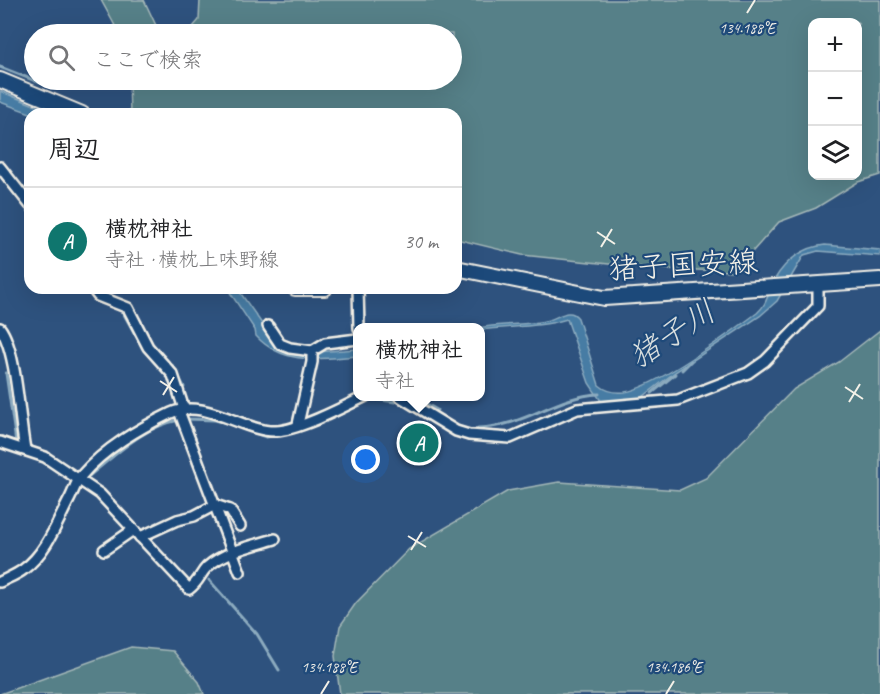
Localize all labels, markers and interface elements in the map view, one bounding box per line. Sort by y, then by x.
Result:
map controls [808,18,862,180]
button: + [808,18,862,72]
text: 134.188°E [719,19,777,38]
search box [24,24,462,90]
icon: search [45,41,78,74]
text: ここで検索 [93,46,203,74]
button: − [808,72,862,126]
button: layers [808,126,862,180]
text: 周辺 [48,133,100,166]
text: 横枕神社 [105,215,193,243]
text: A [62,229,73,254]
text: 30 m [404,229,438,254]
street label: 猪子国安線 [607,242,759,288]
text: 寺社 · 横枕上味野線 [105,247,278,272]
water label: 猪子川 [621,291,723,377]
popup [353,323,485,401]
text: 横枕神社 [375,336,463,364]
text: 寺社 [375,368,415,393]
pin: A [400,420,438,466]
your location [351,445,380,474]
text: 134.188°E [301,658,359,677]
text: 134.186°E [646,658,704,677]

